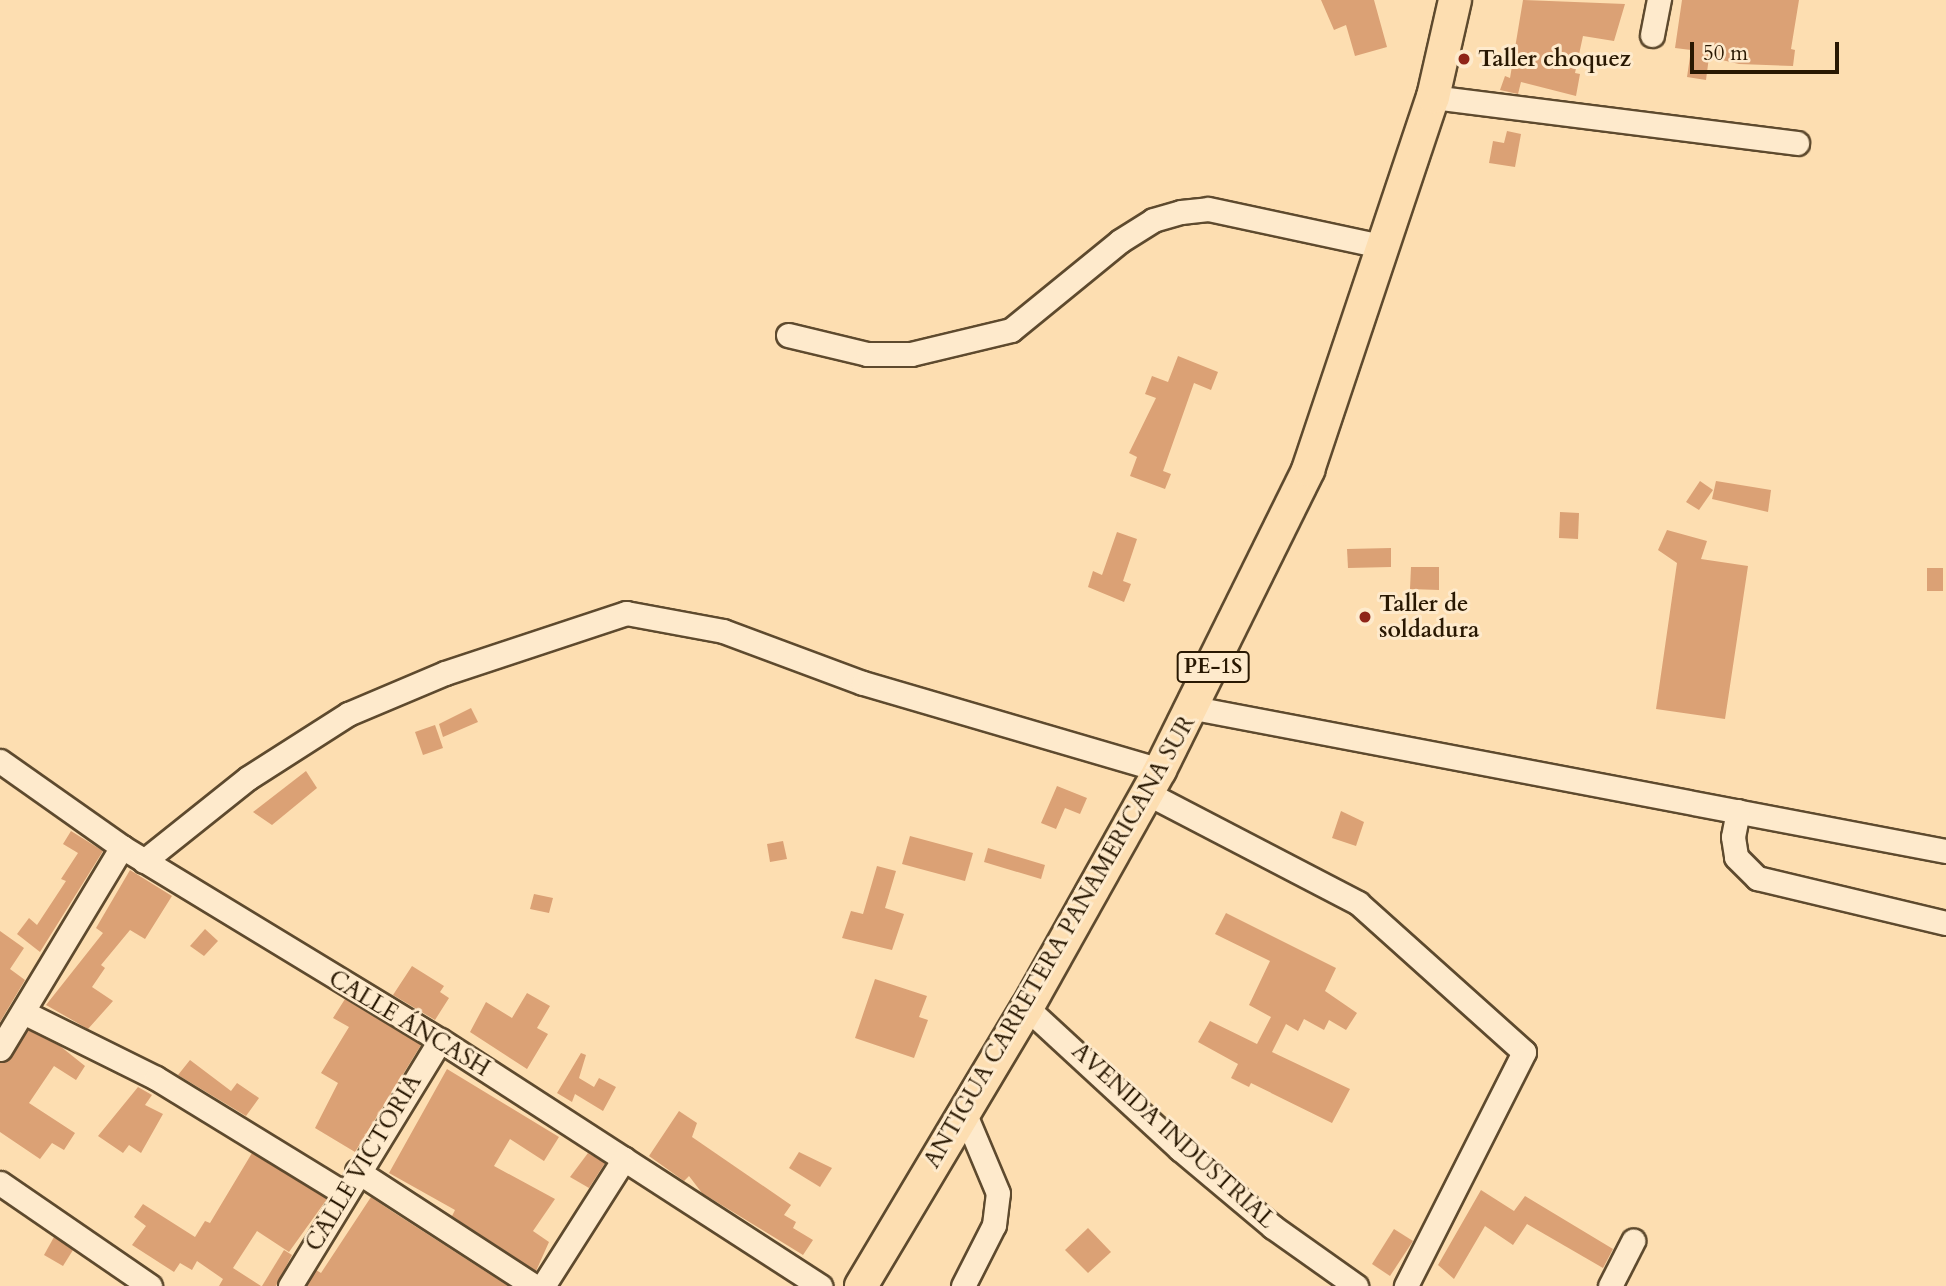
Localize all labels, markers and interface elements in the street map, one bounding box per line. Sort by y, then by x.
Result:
scale bar [1694,28,1843,72]
text: 50 m [1703,39,1748,68]
place label: Taller choquez [1478,45,1631,73]
marker: Taller choquez [1456,51,1472,67]
place label: Taller de soldadura [1379,590,1479,644]
marker: Taller de soldadura [1357,609,1373,625]
road number: PE-1S [1176,650,1250,684]
street label: ANTIGUA CARRETERA PANAMERICANA SUR [919,711,1201,1173]
street label: CALLE ÁNCASH [324,965,494,1083]
street label: AVENIDA INDUSTRIAL [1066,1038,1280,1234]
street label: CALLE VICTORIA [300,1070,428,1256]

